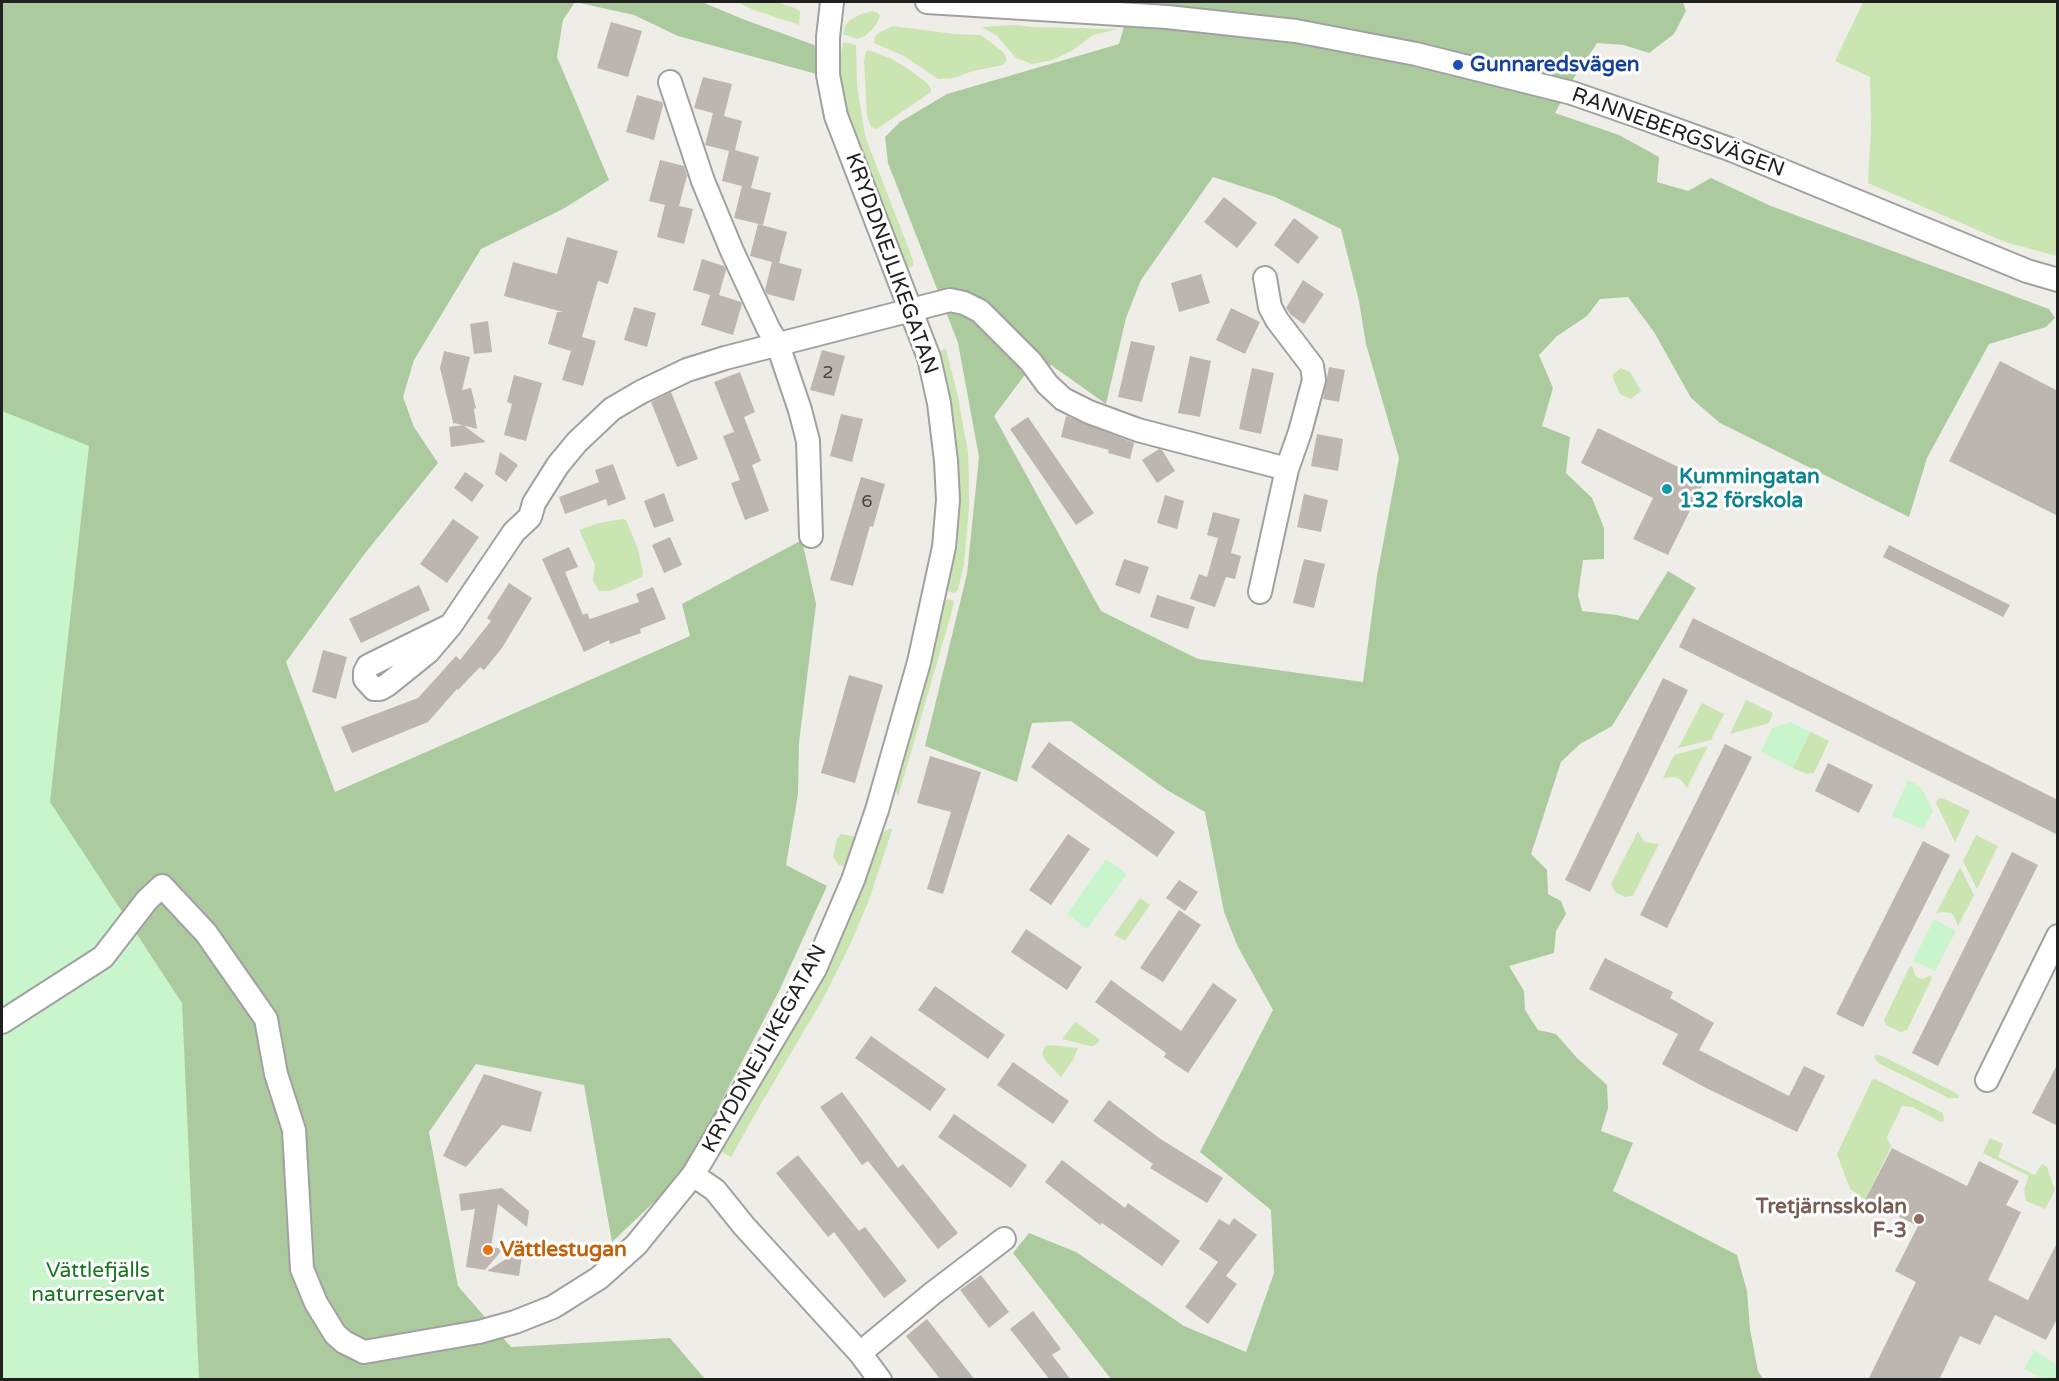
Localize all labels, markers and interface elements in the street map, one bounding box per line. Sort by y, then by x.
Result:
place label: Gunnaredsvägen [1470,52,1640,78]
marker: Gunnaredsvägen [1451,58,1465,72]
street label: RANNEBERGSVÄGEN [1568,83,1788,183]
street label: KRYDDNEJLIKEGATAN [839,150,943,378]
house number: 2 [822,362,834,384]
place label: Kummingatan 132 förskola [1679,464,1820,514]
marker: Kummingatan 132 förskola [1660,482,1674,496]
house number: 6 [861,491,873,513]
street label: KRYDDNEJLIKEGATAN [697,941,833,1157]
place label: Tretjärnsskolan F-3 [1756,1194,1907,1244]
marker: Tretjärnsskolan F-3 [1912,1212,1926,1226]
place label: Vättlestugan [500,1237,627,1263]
marker: Vättlestugan [481,1243,495,1257]
park label: Vättlefjälls naturreservat [31,1258,165,1308]

